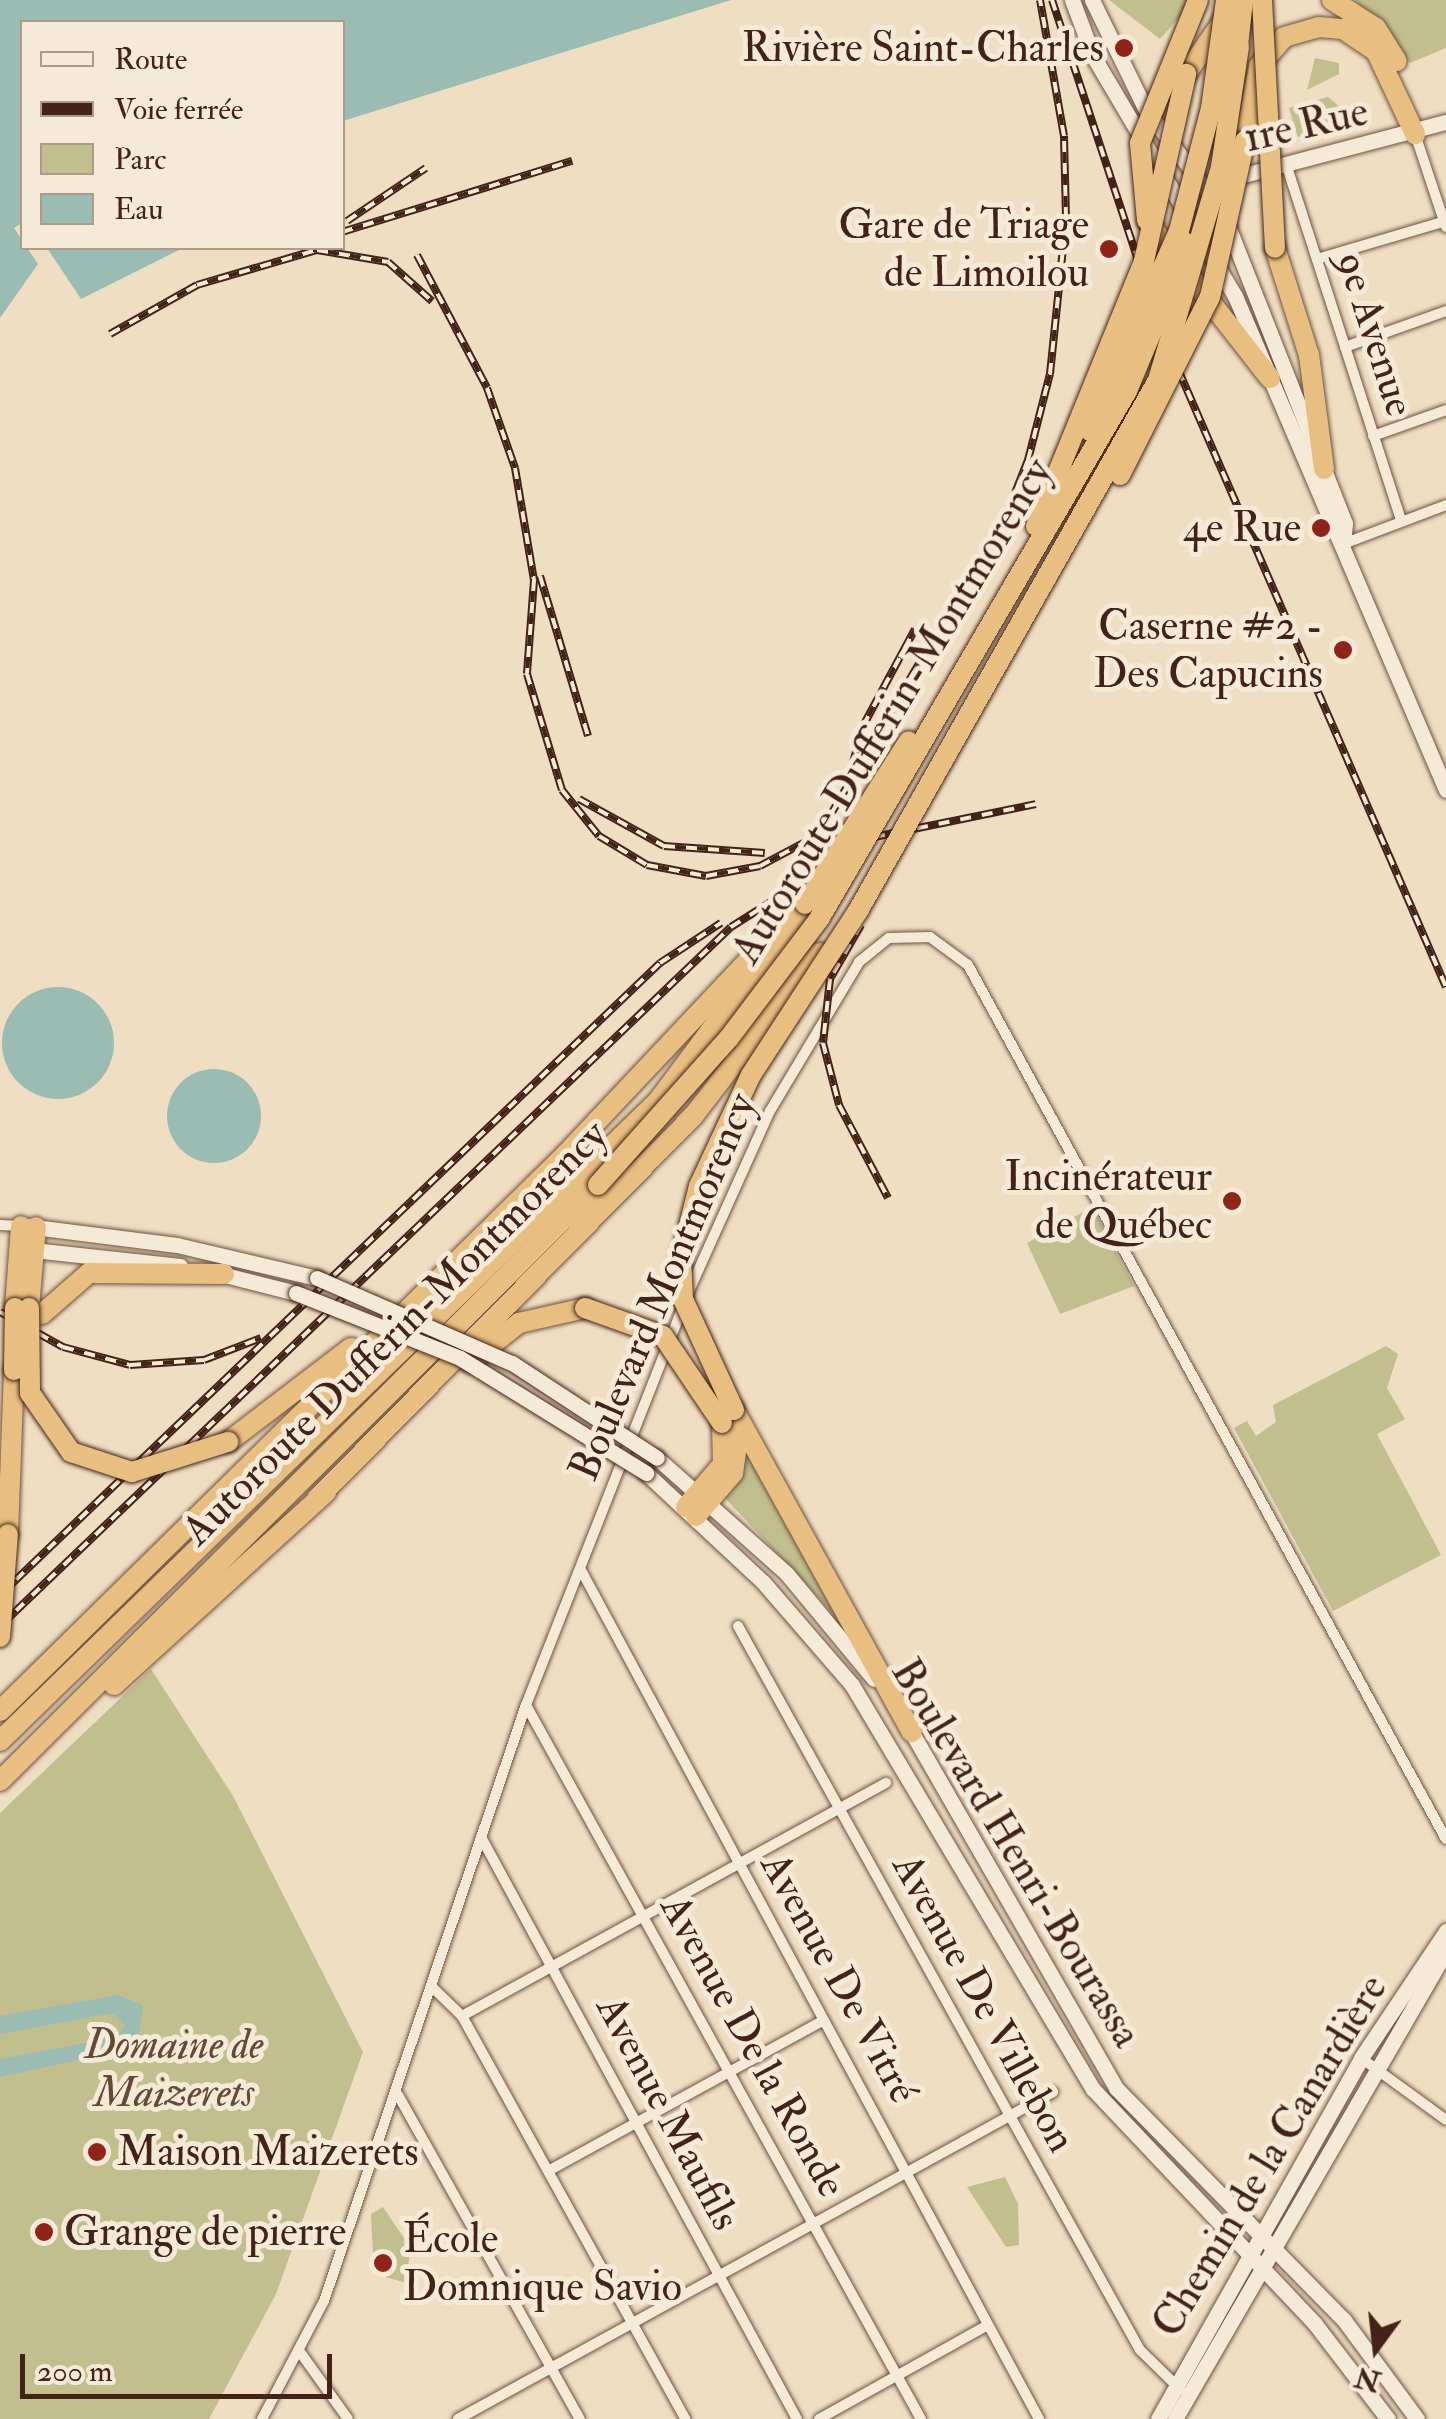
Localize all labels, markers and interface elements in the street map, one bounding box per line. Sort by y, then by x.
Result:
legend [20,20,345,250]
place label: Rivière Saint-Charles [742,23,1104,73]
marker: Rivière Saint-Charles [1113,37,1135,59]
text: Route [114,41,187,78]
street label: 1re Rue [1239,86,1373,164]
text: Voie ferrée [114,91,243,128]
text: Parc [114,141,166,178]
text: Eau [114,191,163,228]
place label: Gare de Triage de Limoilou [838,200,1089,298]
marker: Gare de Triage de Limoilou [1098,238,1120,260]
street label: 9e Avenue [1325,246,1425,422]
street label: Autoroute Dufferin-Montmorency [721,449,1063,973]
place label: 4e Rue [1183,503,1301,553]
marker: 4e Rue [1310,517,1332,539]
place label: Caserne #2 - Des Capucins [1093,601,1323,700]
marker: Caserne #2 - Des Capucins [1332,639,1354,661]
street label: Boulevard Montmorency [559,1086,767,1488]
street label: Autoroute Dufferin-Montmorency [172,1110,618,1556]
place label: Incinérateur de Québec [1005,1152,1212,1250]
marker: Incinérateur de Québec [1221,1190,1243,1212]
street label: Boulevard Henri-Bourassa [880,1650,1152,2056]
street label: Avenue De Vitré [750,1844,928,2112]
street label: Avenue De Villebon [881,1845,1087,2161]
street label: Avenue De la Ronde [649,1886,857,2206]
street label: Chemin de la Canardière [1142,1966,1398,2346]
street label: Avenue Maufils [585,1987,751,2239]
park label: Domaine de Maizerets [85,2020,263,2118]
place label: Maison Maizerets [117,2127,419,2177]
marker: Maison Maizerets [86,2141,108,2163]
place label: Grange de pierre [64,2207,346,2257]
place label: École Domnique Savio [403,2214,682,2312]
marker: Grange de pierre [33,2221,55,2243]
marker: École Domnique Savio [372,2252,394,2274]
north arrow [1326,2299,1426,2399]
scale bar [25,2334,338,2396]
text: 200 m [37,2353,113,2390]
text: N [1351,2358,1385,2399]

